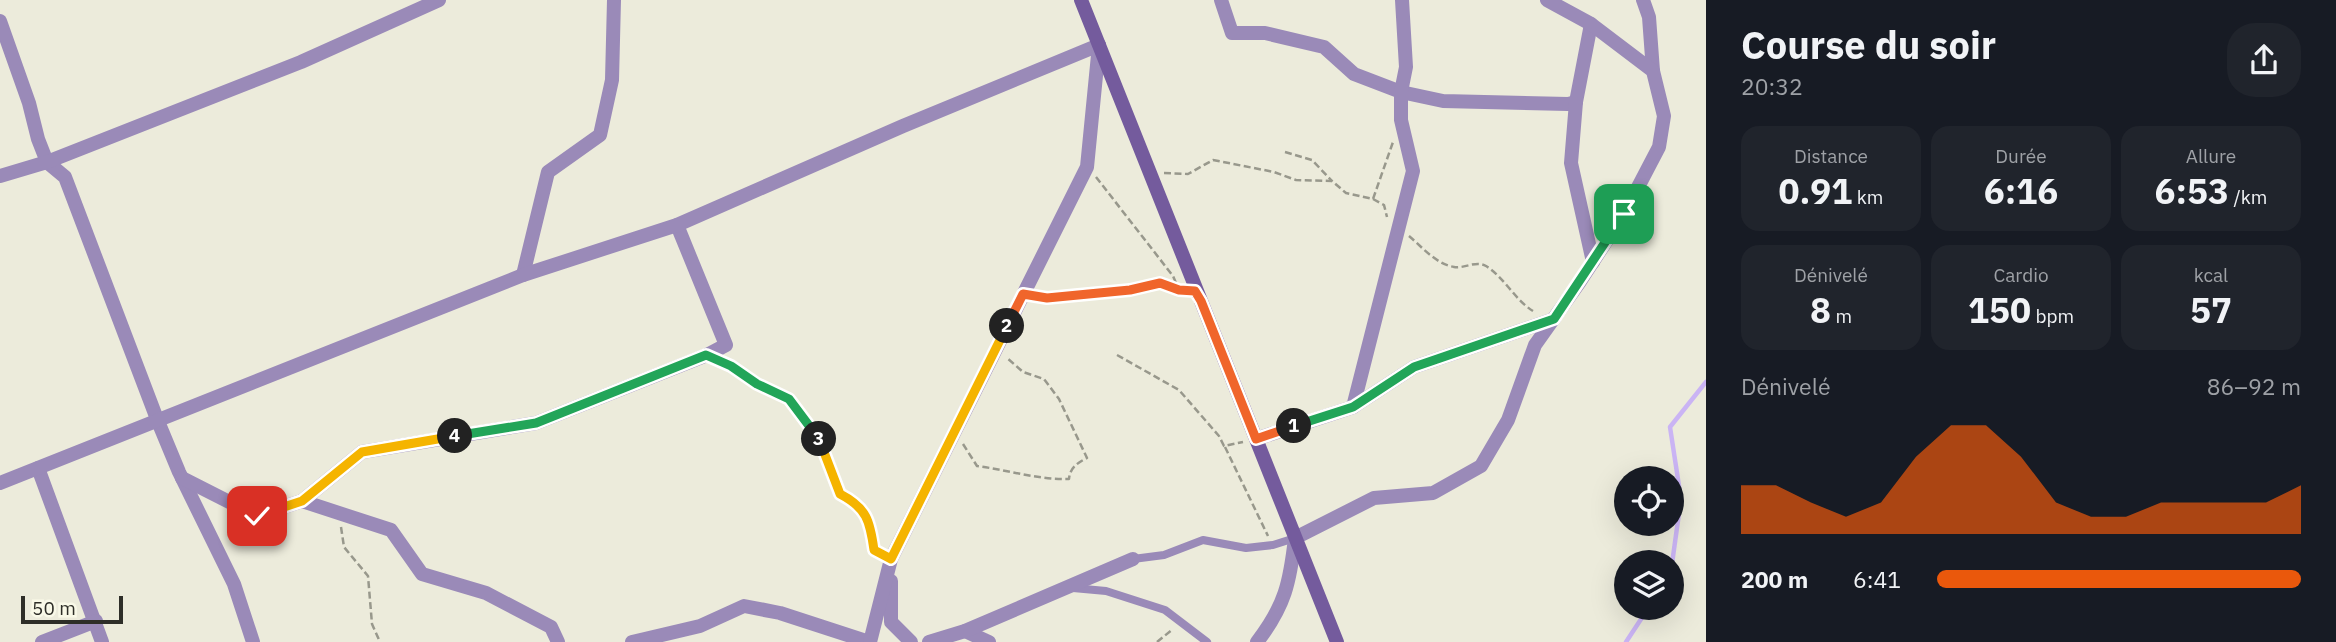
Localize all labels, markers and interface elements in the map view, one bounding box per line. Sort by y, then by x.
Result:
text: Course du soir [1741,20,1996,69]
button: share [2227,23,2301,97]
text: 20:32 [1741,71,1803,101]
text: Distance [1794,144,1868,168]
text: Durée [1995,144,2047,168]
text: Allure [2186,144,2236,168]
text: 0.91 [1779,168,1852,214]
text: 6:16 [1984,168,2058,214]
text: 6:53 [2155,168,2229,214]
pin [1594,184,1654,244]
text: km [1852,185,1883,209]
text: /km [2229,185,2267,209]
icon: arrive [1605,195,1643,233]
text: Dénivelé [1794,263,1868,287]
text: Cardio [1993,263,2049,287]
text: kcal [2194,263,2228,287]
text: 8 [1810,287,1831,333]
text: 150 [1968,287,2031,333]
text: 57 [2190,287,2232,333]
text: m [1831,304,1852,328]
text: bpm [2031,304,2074,328]
pin: 2 [990,308,1024,344]
text: 2 [1001,313,1012,337]
text: Dénivelé [1741,371,1831,401]
text: 86–92 m [2207,371,2301,401]
pin: 1 [1276,408,1312,444]
text: 1 [1288,413,1299,437]
pin: 4 [438,418,472,453]
pin: 3 [802,422,836,457]
text: 4 [449,423,460,447]
text: 3 [813,426,824,450]
map controls [1614,466,1684,620]
button: locate [1614,466,1684,536]
pin [227,486,287,546]
icon: check [238,497,276,535]
button: layers [1614,550,1684,620]
text: 200 m [1741,564,1808,594]
text: 6:41 [1853,564,1901,594]
scale bar [21,593,122,625]
text: 50 m [32,596,76,620]

